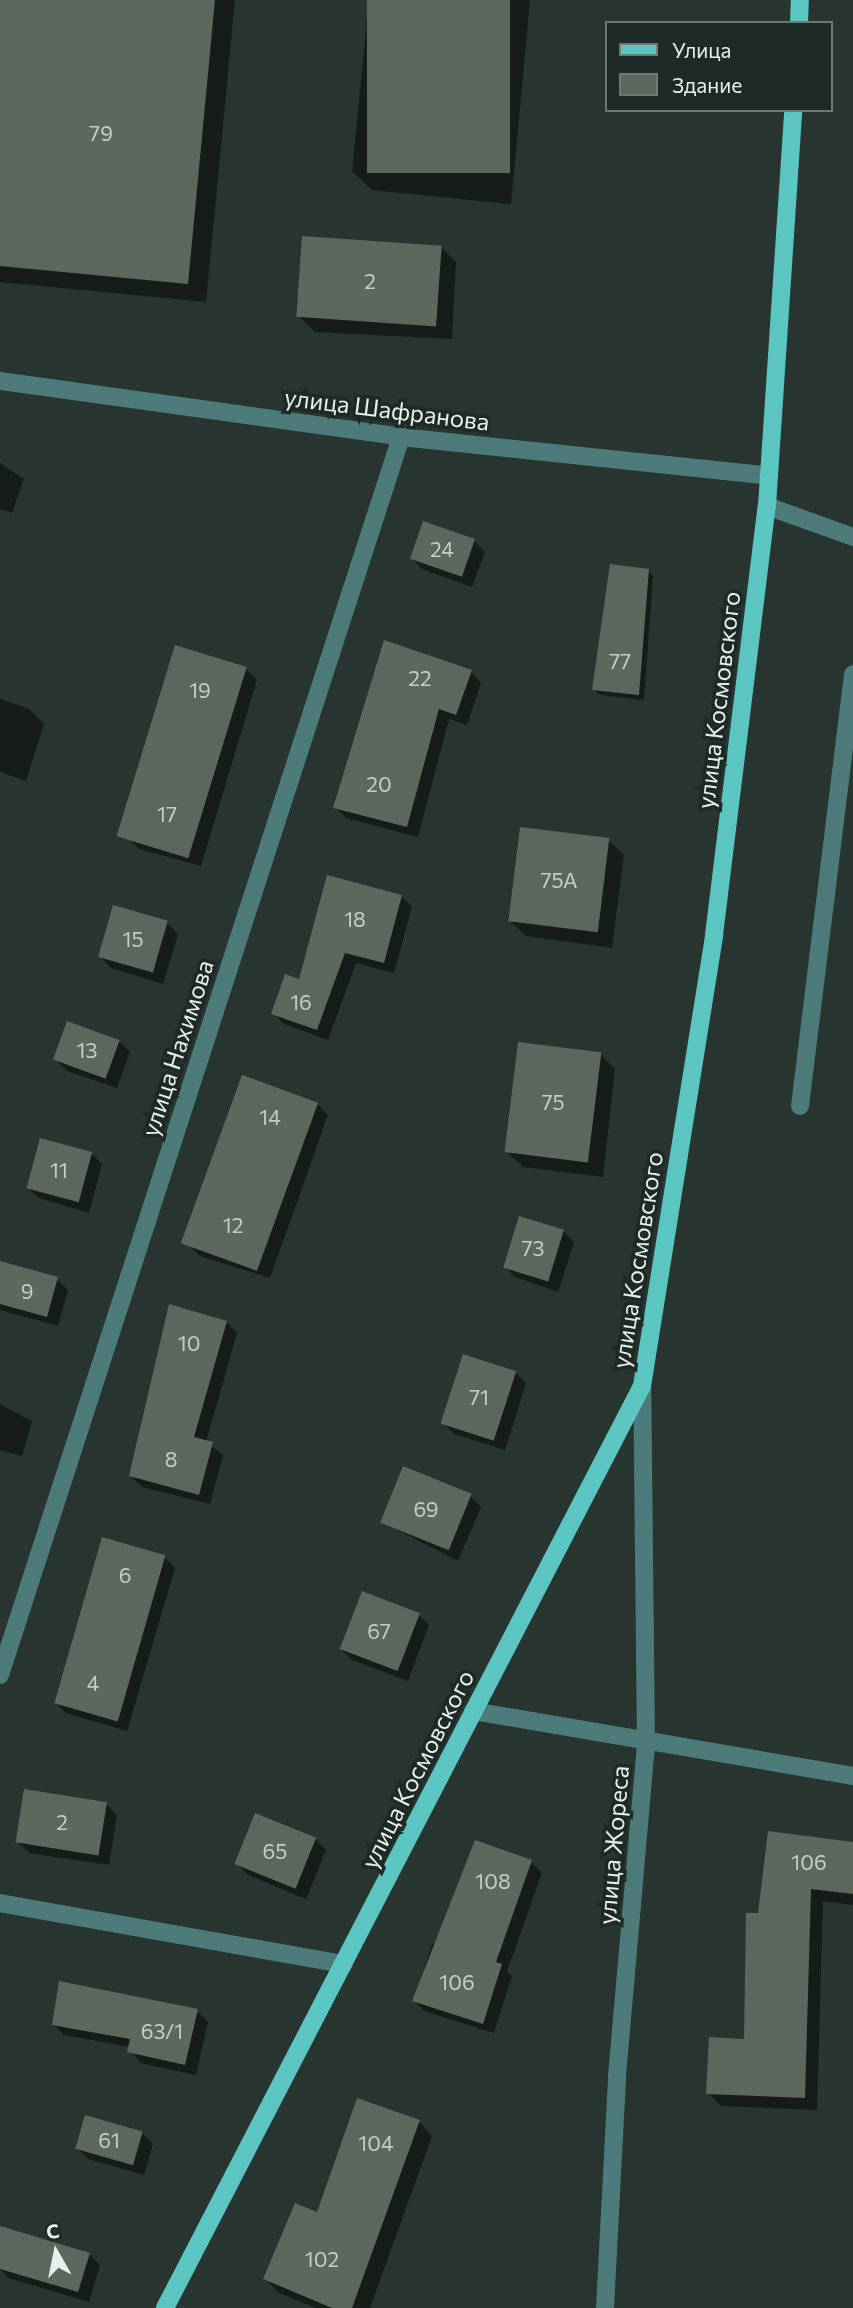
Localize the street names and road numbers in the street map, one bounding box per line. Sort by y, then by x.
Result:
street label: улица Шафранова [283,382,491,436]
street label: улица Космовского [690,590,746,810]
street label: улица Нахимова [135,956,219,1140]
street label: улица Космовского [606,1150,668,1370]
street label: улица Космовского [354,1665,480,1873]
street label: улица Жореса [592,1764,634,1926]

